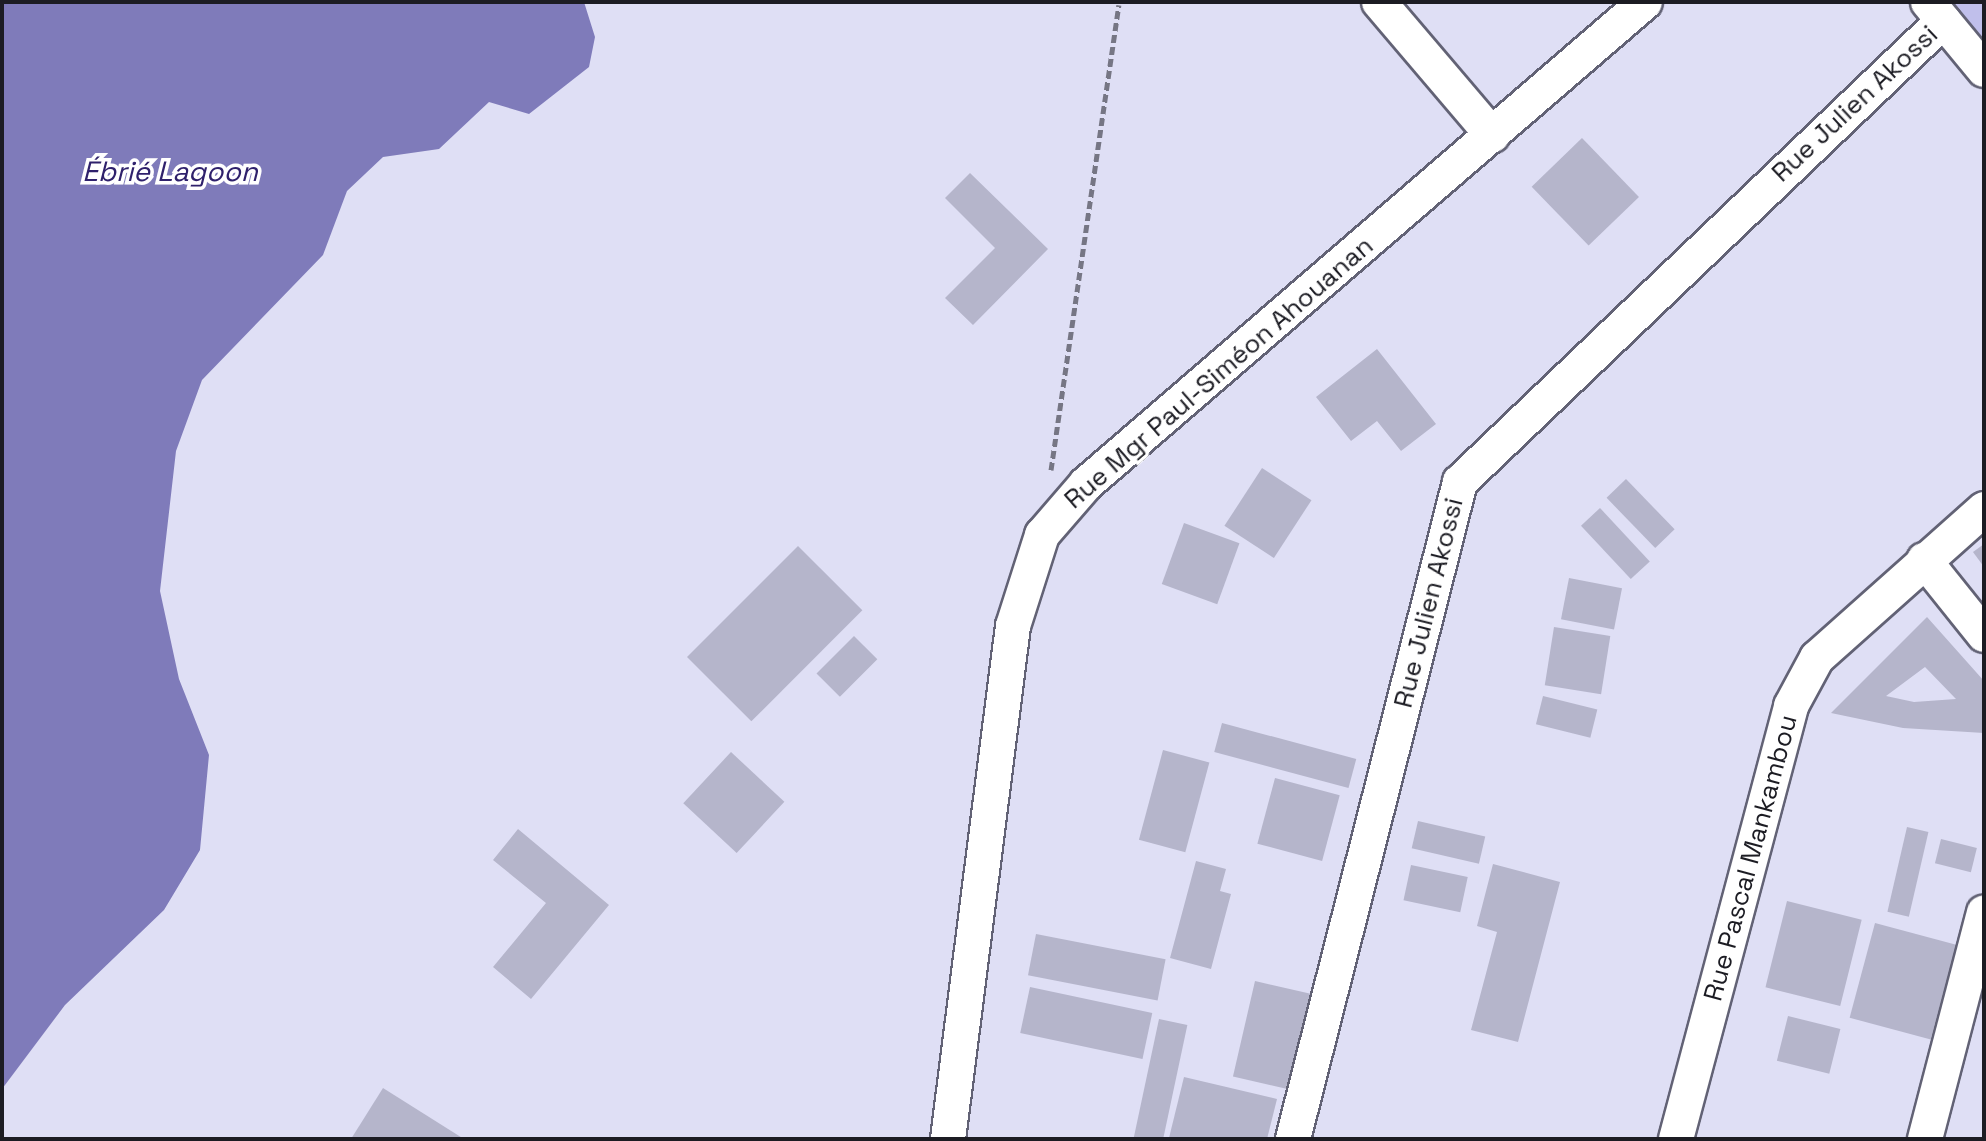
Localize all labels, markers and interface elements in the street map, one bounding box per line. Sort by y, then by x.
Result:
street label: Rue Julien Akossi [1766,19,1944,189]
water label: Ébrié Lagoon [82,154,258,188]
street label: Rue Mgr Paul-Siméon Ahouanan [1058,230,1380,516]
street label: Rue Julien Akossi [1388,495,1470,711]
street label: Rue Pascal Mankambou [1698,712,1804,1004]

